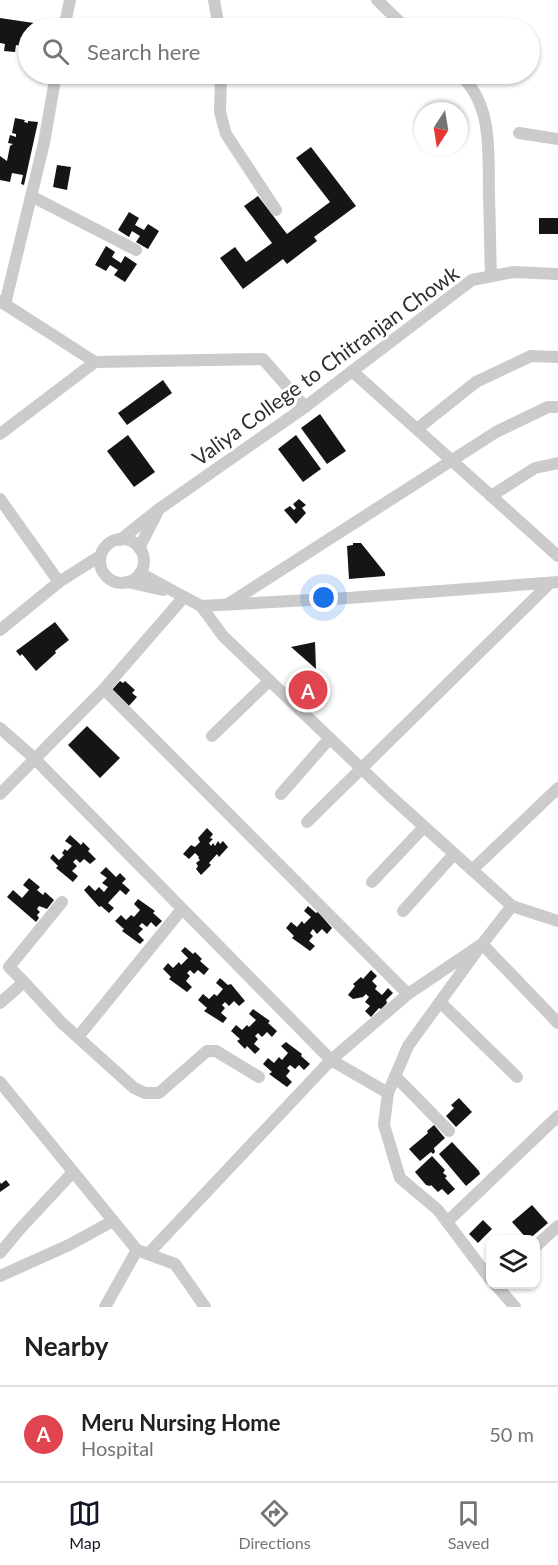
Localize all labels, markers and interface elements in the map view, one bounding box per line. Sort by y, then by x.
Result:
search box [18,18,540,84]
icon: search [39,35,72,68]
text: Search here [87,38,200,65]
north arrow [414,102,468,156]
street label: Valiya College to Chitranjan Chowk [187,260,463,470]
your location [309,583,338,612]
pin: A [288,668,328,712]
map controls [486,1235,540,1289]
button: layers [486,1235,540,1289]
text: Nearby [24,1330,109,1362]
text: Meru Nursing Home [81,1409,281,1436]
text: A [37,1422,50,1446]
text: 50 m [489,1422,534,1446]
text: Hospital [81,1436,154,1460]
tab: Map [68,1497,101,1552]
tab: Directions [238,1497,311,1552]
tab: Saved [448,1497,489,1552]

